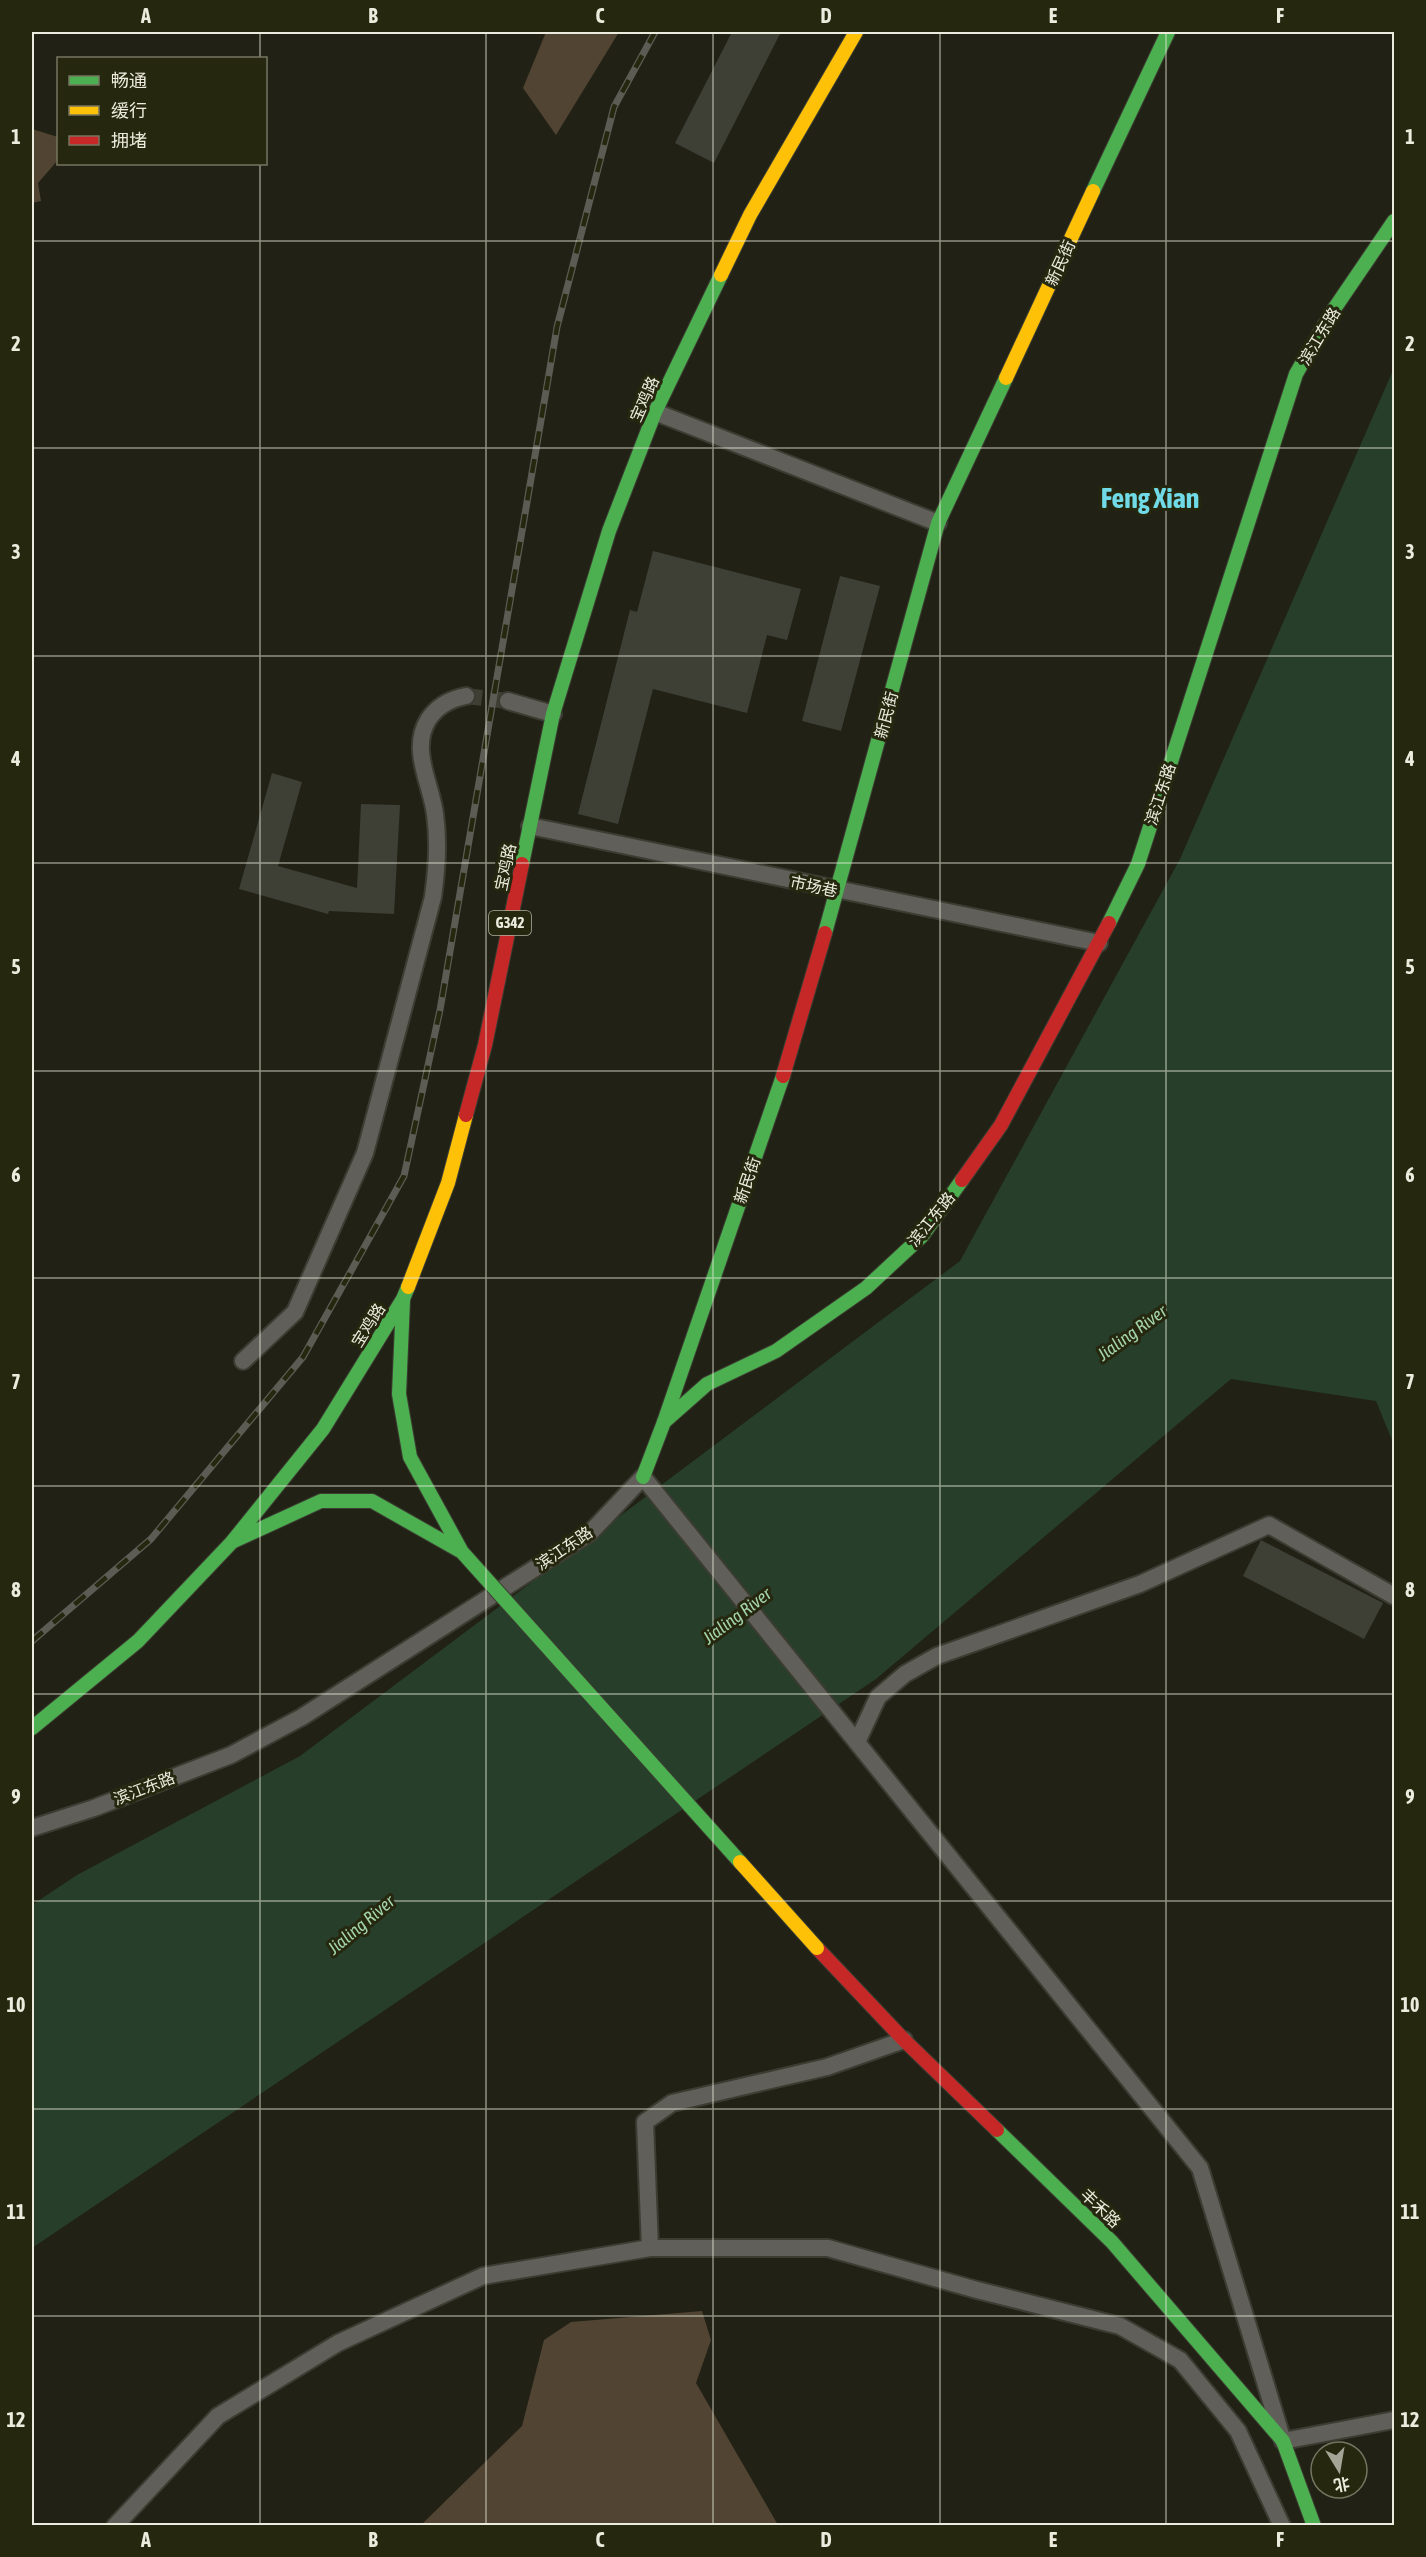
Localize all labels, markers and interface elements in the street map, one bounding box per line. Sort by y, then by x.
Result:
text: A [140,4,151,27]
text: B [368,4,378,27]
text: C [596,4,605,27]
text: D [820,4,832,27]
text: E [1049,4,1058,27]
text: F [1276,4,1284,27]
legend [57,57,267,165]
text: 畅通 [111,70,147,91]
text: 缓行 [111,100,147,121]
text: 1 [11,125,21,148]
text: 1 [1405,125,1415,148]
text: 拥堵 [111,130,147,151]
street label: 新民街 [1042,237,1078,289]
street label: 滨江东路 [1295,304,1343,368]
text: 2 [11,332,21,355]
text: 2 [1405,332,1415,355]
street label: 宝鸡路 [626,373,662,425]
district label: Feng Xian [1101,482,1199,514]
text: 3 [11,540,21,563]
text: 3 [1405,540,1415,563]
street label: 新民街 [871,689,901,741]
text: 4 [10,747,21,770]
text: 4 [1404,747,1415,770]
street label: 滨江东路 [1142,761,1178,827]
street label: 宝鸡路 [491,842,519,892]
street label: 市场巷 [789,872,839,900]
road number: G342 [489,911,531,935]
text: 5 [11,955,21,978]
text: 5 [1405,955,1415,978]
street label: 新民街 [731,1154,763,1206]
text: 6 [11,1163,21,1186]
text: 6 [1405,1163,1415,1186]
street label: 滨江东路 [904,1188,958,1250]
street label: 宝鸡路 [348,1300,388,1350]
water label: Jialing River [1092,1300,1171,1365]
text: 7 [11,1370,21,1393]
text: 7 [1405,1370,1415,1393]
street label: 滨江东路 [532,1523,596,1573]
text: 8 [11,1578,21,1601]
text: 8 [1405,1578,1415,1601]
water label: Jialing River [697,1583,776,1649]
street label: 滨江东路 [111,1768,177,1808]
text: 9 [11,1785,21,1808]
text: 9 [1405,1785,1415,1808]
water label: Jialing River [322,1890,399,1959]
text: 10 [7,1993,25,2016]
text: 10 [1401,1993,1419,2016]
street label: 丰禾路 [1077,2185,1125,2231]
text: 11 [7,2200,25,2223]
text: 11 [1401,2200,1419,2223]
text: 12 [7,2408,25,2431]
text: 12 [1401,2408,1419,2431]
north arrow [1309,2440,1369,2500]
text: 北 [1332,2474,1351,2495]
text: A [140,2528,151,2551]
text: B [368,2528,378,2551]
text: C [596,2528,605,2551]
text: D [820,2528,832,2551]
text: E [1049,2528,1058,2551]
text: F [1276,2528,1284,2551]

